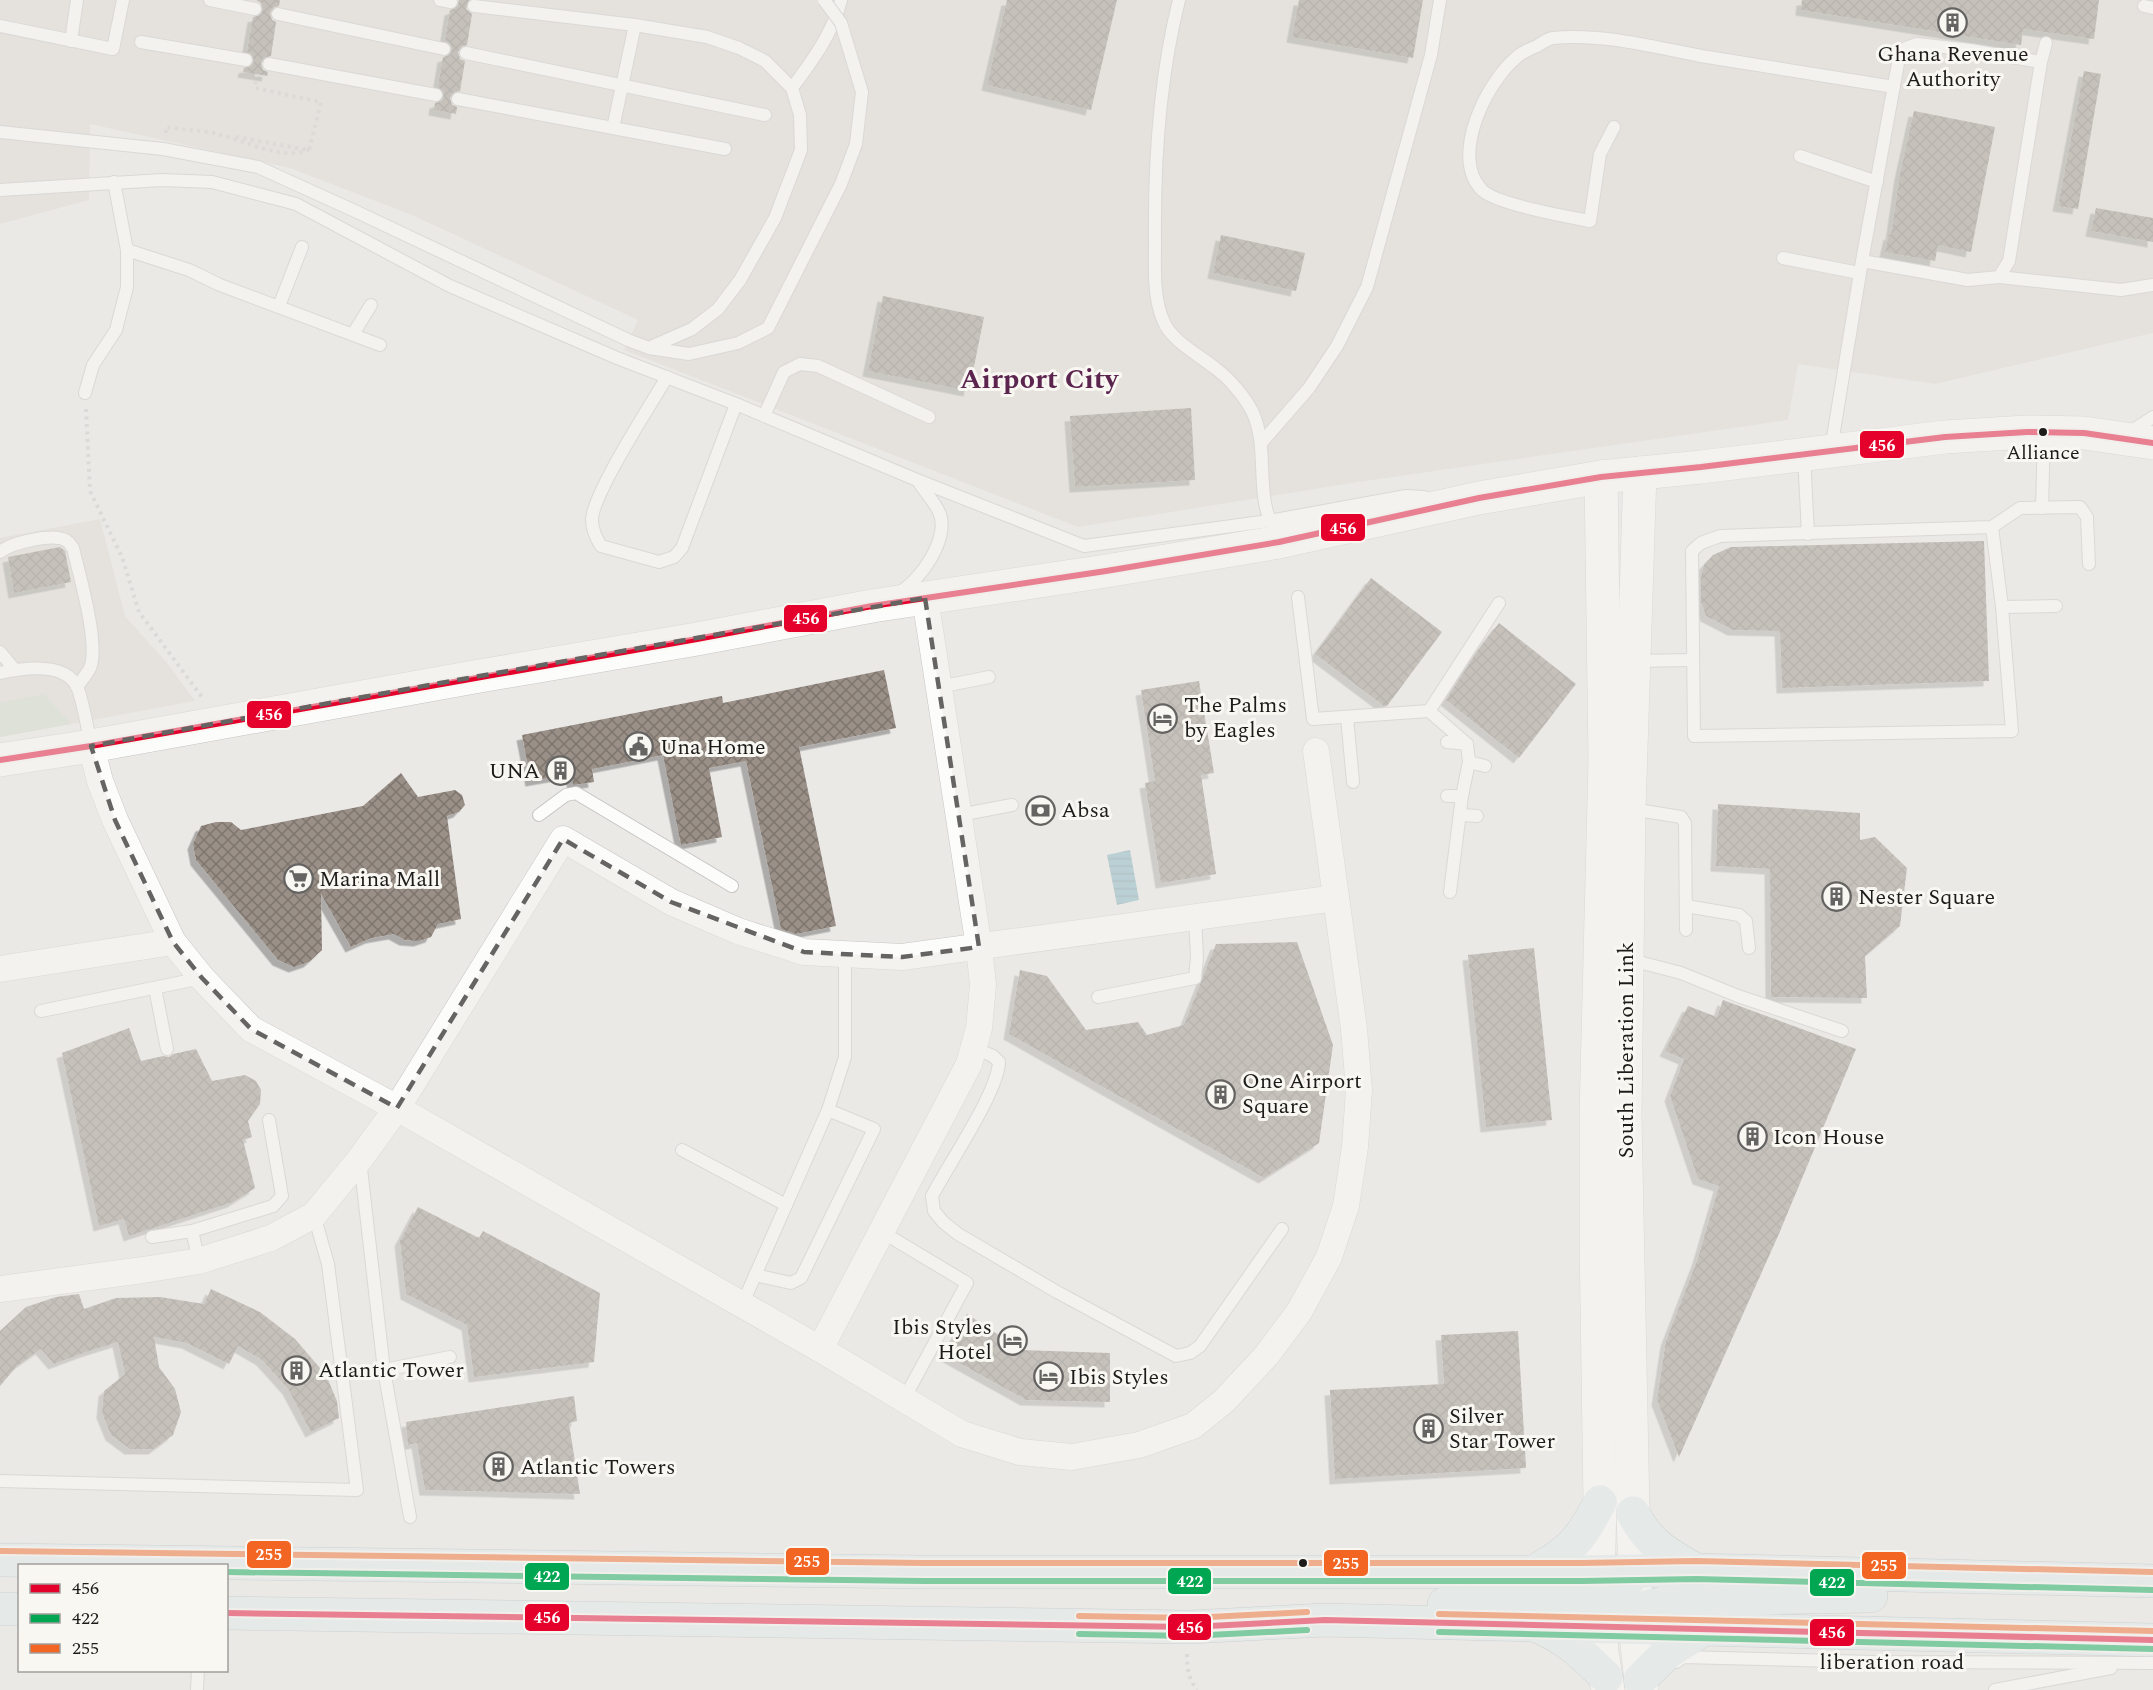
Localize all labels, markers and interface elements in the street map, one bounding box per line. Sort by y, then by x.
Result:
building icon: Ghana Revenue Authority [1937,6,1969,38]
place label: Ghana Revenue Authority [1877,38,2029,96]
district label: Airport City [960,358,1120,401]
marker: Alliance [2037,426,2049,438]
line badge: 456 [1859,430,1905,459]
text: 456 [1869,434,1895,458]
place label: Alliance [2006,438,2080,468]
line badge: 456 [1320,513,1366,542]
text: 456 [1330,517,1356,541]
line badge: 456 [783,604,828,633]
text: 456 [793,607,819,631]
place label: The Palms by Eagles [1184,689,1287,747]
line badge: 456 [246,700,292,729]
hotel icon: The Palms by Eagles [1147,702,1179,734]
text: 456 [256,703,282,727]
public building icon: Una Home [623,731,655,763]
place label: Una Home [660,731,766,764]
place label: UNA [489,755,540,788]
building icon: UNA [545,755,577,787]
bank icon: Absa [1024,794,1056,826]
place label: Absa [1061,794,1110,827]
supermarket icon: Marina Mall [282,863,314,895]
place label: Marina Mall [319,863,440,896]
building icon: Nester Square [1821,881,1853,913]
place label: Nester Square [1858,881,1995,914]
street label: South Liberation Link [1610,942,1643,1158]
place label: One Airport Square [1242,1065,1362,1123]
building icon: One Airport Square [1205,1078,1237,1110]
building icon: Icon House [1736,1121,1768,1153]
place label: Icon House [1773,1121,1885,1154]
place label: Ibis Styles Hotel [892,1311,992,1369]
hotel icon: Ibis Styles Hotel [997,1324,1029,1356]
building icon: Atlantic Tower [281,1354,313,1386]
place label: Atlantic Tower [318,1354,464,1387]
hotel icon: Ibis Styles [1032,1361,1064,1393]
place label: Ibis Styles [1069,1361,1169,1394]
place label: Silver Star Tower [1449,1400,1556,1458]
building icon: Silver Star Tower [1412,1413,1444,1445]
building icon: Atlantic Towers [483,1451,515,1483]
place label: Atlantic Towers [520,1451,675,1484]
line badge: 255 [246,1540,292,1569]
text: 255 [256,1543,282,1567]
line badge: 255 [785,1547,830,1576]
line badge: 255 [1323,1549,1369,1577]
text: 255 [794,1550,820,1574]
line badge: 255 [1861,1551,1907,1580]
text: 255 [1333,1552,1359,1576]
text: 255 [1871,1554,1897,1578]
unlabelled marker [1297,1557,1309,1569]
line badge: 422 [524,1562,570,1591]
legend [18,1564,228,1672]
text: 422 [534,1565,560,1589]
line badge: 422 [1167,1567,1212,1595]
line badge: 422 [1809,1568,1855,1597]
text: 422 [1177,1570,1203,1594]
text: 422 [1819,1571,1845,1595]
text: 456 [72,1575,99,1602]
line badge: 456 [524,1603,570,1632]
text: 422 [72,1605,99,1632]
text: 456 [534,1606,560,1630]
line badge: 456 [1167,1613,1212,1641]
text: 456 [1177,1616,1203,1640]
line badge: 456 [1809,1618,1855,1647]
text: 456 [1819,1621,1845,1645]
text: 255 [72,1635,99,1662]
street label: liberation road [1820,1646,1964,1679]

